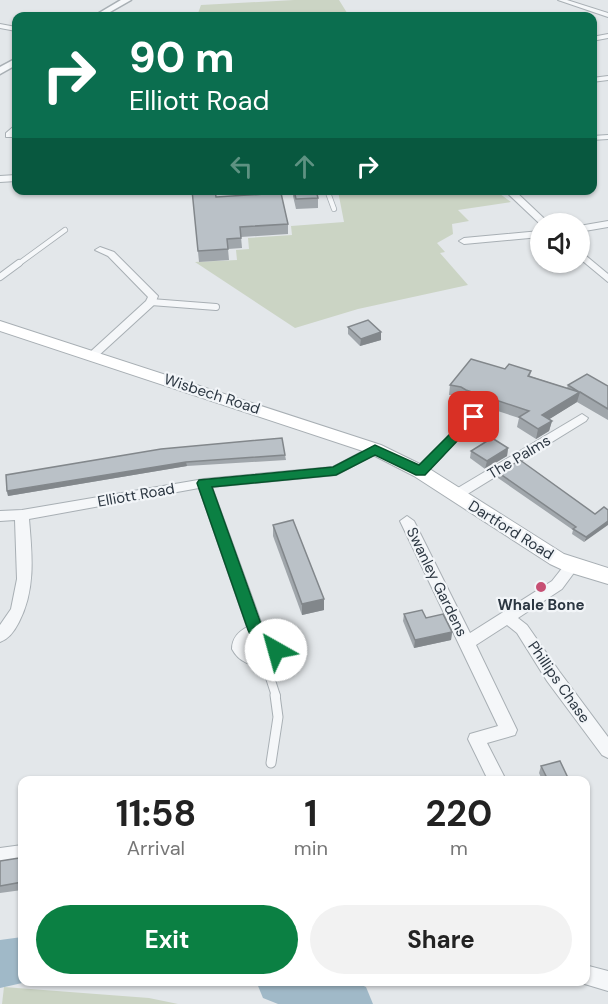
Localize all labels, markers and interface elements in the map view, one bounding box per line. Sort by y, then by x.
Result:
text: 90 m [129,30,235,85]
icon: right [30,36,108,114]
text: Elliott Road [129,83,269,118]
icon: left [225,150,258,183]
icon: ahead [288,150,321,183]
icon: right [351,150,384,183]
map controls [530,213,590,273]
button: sound [530,213,590,273]
street label: Wisbech Road [162,369,262,419]
pin [448,391,499,442]
icon: arrive [457,400,490,433]
street label: The Palms [484,430,554,484]
street label: Elliott Road [96,478,176,512]
street label: Dartford Road [464,496,558,564]
street label: Swanley Gardens [402,524,472,640]
marker: Whale Bone [534,580,548,594]
place label: Whale Bone [498,595,584,615]
position arrow [244,618,308,682]
street label: Phillips Chase [523,637,595,727]
text: 11:58 [116,790,196,837]
text: 1 [304,790,317,837]
text: 220 [426,790,492,837]
text: Arrival [127,835,185,861]
text: min [294,835,328,861]
text: m [450,835,468,861]
button: Exit [36,905,298,974]
button: Share [310,905,572,974]

